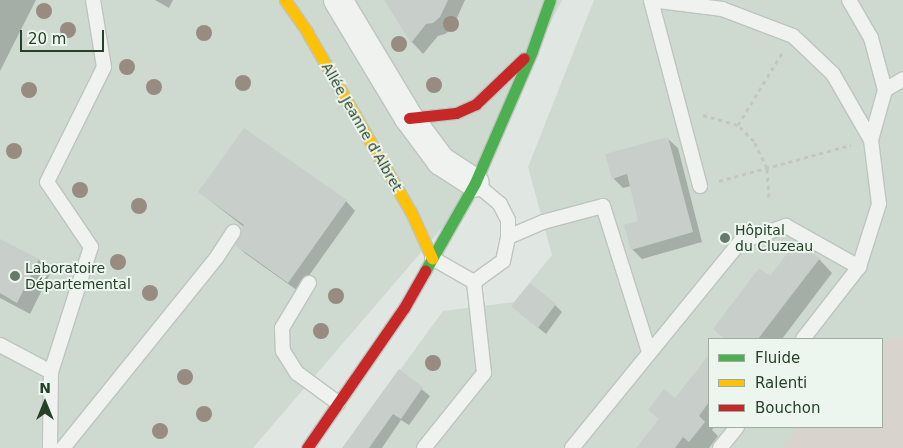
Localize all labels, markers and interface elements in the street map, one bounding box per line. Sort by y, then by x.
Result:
scale bar [22,20,106,52]
text: 20 m [28,30,66,48]
street label: Allée Jeanne d'Albret [318,60,406,194]
place label: Hôpital du Cluzeau [735,222,813,254]
marker: Hôpital du Cluzeau [719,232,731,244]
place label: Laboratoire Départemental [25,260,131,292]
marker: Laboratoire Départemental [9,270,21,282]
legend [708,338,883,428]
text: Fluide [755,349,800,367]
text: Ralenti [755,374,807,392]
north arrow [20,378,70,428]
text: N [39,380,51,396]
text: Bouchon [755,399,820,417]

